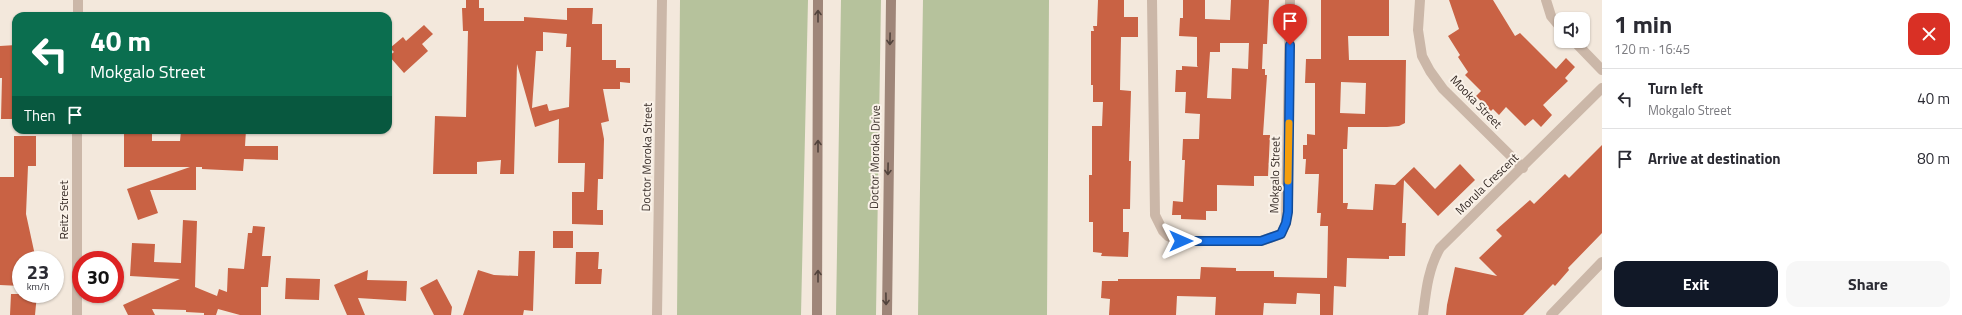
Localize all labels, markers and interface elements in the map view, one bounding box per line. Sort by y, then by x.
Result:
pin [1273,4,1307,45]
text: 1 min [1614,6,1672,42]
one-way arrow [814,10,822,23]
icon: arrive [1279,10,1301,32]
map controls [1554,12,1590,48]
button: sound [1554,12,1590,48]
button: close [1908,13,1950,55]
text: 40 m [90,19,151,62]
icon: left [24,28,76,80]
one-way arrow [887,32,894,45]
text: 120 m · 16:45 [1614,39,1690,59]
text: Mokgalo Street [90,58,205,85]
street label: Mooka Street [1446,71,1507,133]
text: Turn left [1648,77,1703,100]
text: 40 m [1917,87,1950,110]
icon: left [1614,88,1636,110]
text: Mokgalo Street [1648,100,1731,120]
street label: Doctor Moroka Street [636,102,657,211]
text: Then [24,104,56,127]
icon: arrive [64,104,86,126]
street label: Doctor Moroka Drive [864,105,885,209]
street label: Mokgalo Street [1264,136,1285,214]
one-way arrow [814,140,822,153]
text: Arrive at destination [1648,147,1781,170]
text: 80 m [1917,147,1950,170]
street label: Morula Crescent [1450,148,1523,219]
icon: arrive [1614,148,1636,170]
one-way arrow [884,162,892,175]
street label: Reitz Street [54,180,73,240]
position arrow [1160,220,1202,262]
speed limit sign: 30 [72,251,124,303]
text: 23 [27,256,49,287]
button: Exit [1614,261,1778,307]
button: Share [1786,261,1950,307]
one-way arrow [814,270,822,283]
text: km/h [27,279,49,294]
one-way arrow [883,292,890,305]

